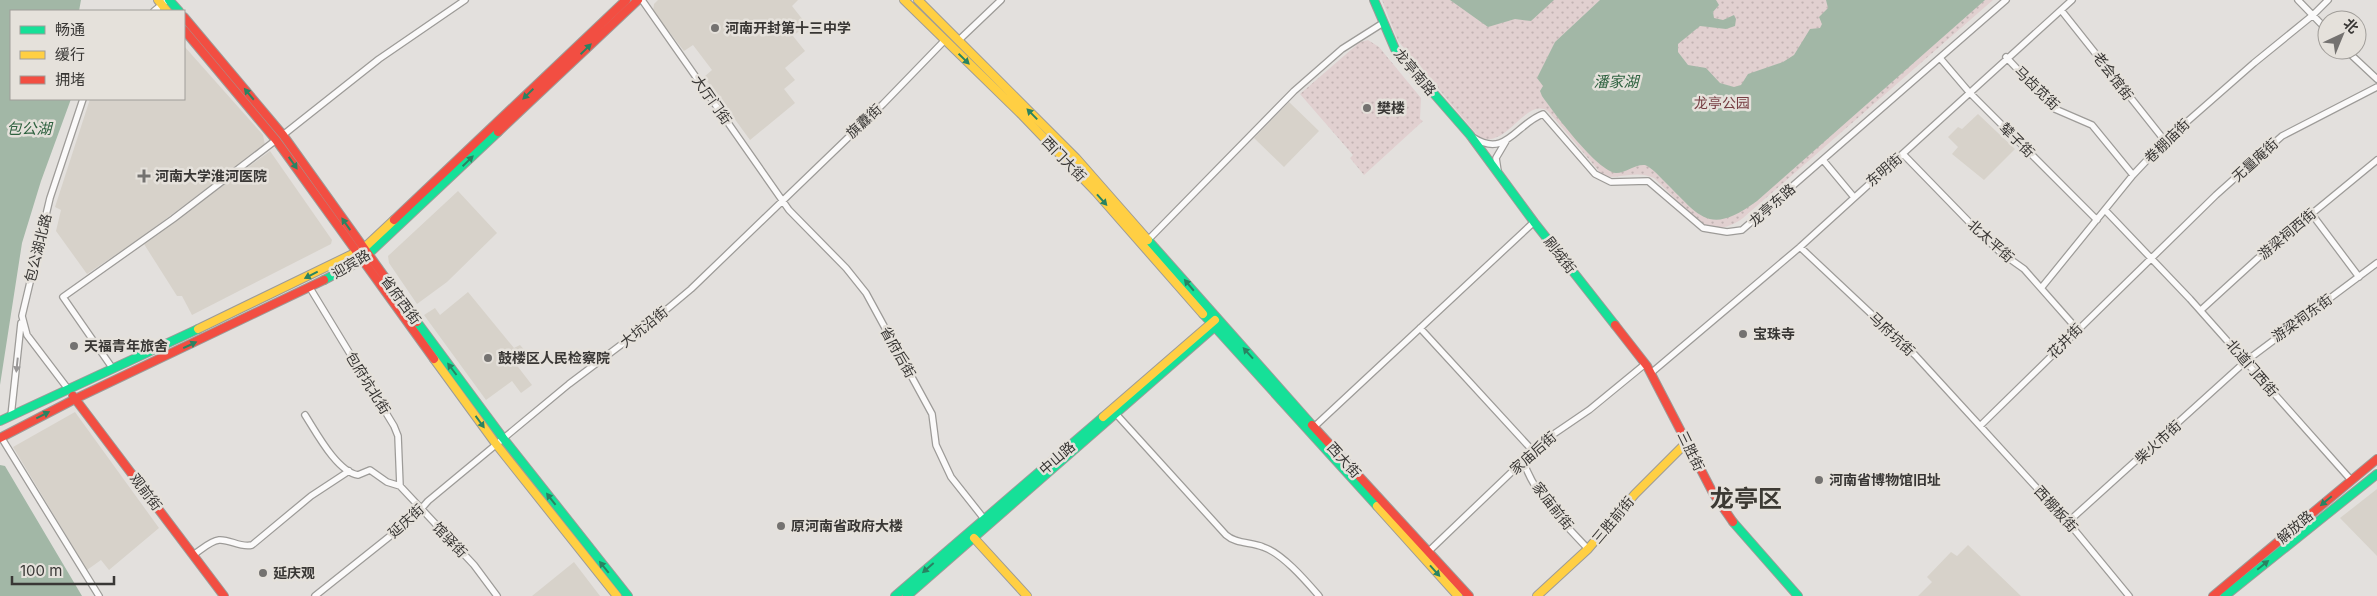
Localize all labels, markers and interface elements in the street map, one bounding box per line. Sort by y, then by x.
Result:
legend [10,10,185,100]
north arrow [2317,10,2367,60]
text: 北 [2340,14,2362,36]
place label: 河南开封第十三中学 [725,19,851,36]
text: 畅通 [55,20,85,39]
marker: 河南开封第十三中学 [709,22,721,34]
one-way arrow [580,43,592,55]
text: 缓行 [55,45,85,64]
street label: 龙亭南路 [1391,45,1440,99]
street label: 老会馆街 [2090,48,2137,103]
one-way arrow [958,53,970,65]
street label: 马齿苋街 [2011,62,2063,113]
text: 拥堵 [55,70,85,89]
street label: 大厅门街 [689,72,735,128]
water label: 潘家湖 [1593,72,1640,91]
one-way arrow [243,88,254,101]
one-way arrow [522,88,534,100]
park label: 龙亭公园 [1694,94,1750,111]
place label: 樊楼 [1377,99,1405,116]
street label: 旗纛街 [843,100,885,141]
marker: 樊楼 [1361,102,1373,114]
one-way arrow [1026,108,1038,120]
street label: 卷棚庙街 [2141,115,2193,166]
water label: 包公湖 [6,119,53,138]
street label: 辇子街 [1996,119,2038,161]
street label: 西门大街 [1039,133,1090,185]
street label: 无量庵街 [2228,135,2281,185]
street label: 东明街 [1862,150,1905,190]
one-way arrow [462,155,474,167]
one-way arrow [287,156,297,169]
place label: 河南大学淮河医院 [155,167,267,184]
marker: 河南大学淮河医院 [137,169,151,183]
street label: 龙亭东路 [1745,180,1798,229]
one-way arrow [1097,193,1108,206]
street label: 游梁祠西街 [2254,205,2319,263]
street label: 包公湖北路 [21,212,54,284]
street label: 北太平街 [1965,216,2018,266]
one-way arrow [341,217,351,231]
street label: 刷绒街 [1541,233,1580,276]
street label: 迎宾路 [328,245,373,282]
one-way arrow [303,271,318,280]
street label: 省府西街 [378,272,425,327]
one-way arrow [1183,279,1194,292]
street label: 游梁祠东街 [2268,290,2335,345]
street label: 大坑沿街 [616,303,671,351]
street label: 马府坑街 [1866,308,1919,359]
street label: 花井街 [2044,320,2086,362]
street label: 省府后街 [877,323,919,380]
place label: 宝珠寺 [1753,325,1795,342]
marker: 宝珠寺 [1737,328,1749,340]
street label: 北道门西街 [2223,336,2282,400]
place label: 天福青年旅舍 [84,337,168,354]
marker: 天福青年旅舍 [68,340,80,352]
one-way arrow [183,341,197,349]
one-way arrow [1242,347,1253,360]
street label: 包府坑北街 [343,349,394,417]
place label: 鼓楼区人民检察院 [498,349,610,366]
marker: 鼓楼区人民检察院 [482,352,494,364]
one-way arrow [13,357,21,373]
one-way arrow [447,362,457,376]
one-way arrow [36,411,51,419]
one-way arrow [475,415,485,429]
street label: 柴火市街 [2131,417,2184,467]
street label: 家庙后街 [1506,428,1559,477]
street label: 三胜街 [1675,428,1708,473]
street label: 中山路 [1035,437,1078,478]
street label: 西大街 [1324,438,1365,481]
street label: 观前街 [127,470,166,514]
place label: 河南省博物馆旧址 [1829,471,1941,488]
marker: 河南省博物馆旧址 [1813,474,1825,486]
street label: 家庙前街 [1529,478,1577,533]
street label: 西棚板街 [2031,482,2081,535]
district label: 龙亭区 [1710,484,1782,513]
one-way arrow [545,493,556,506]
street label: 三胜前街 [1588,493,1637,547]
one-way arrow [2320,495,2332,506]
street label: 延庆街 [384,500,427,541]
street label: 解放路 [2273,507,2316,547]
place label: 原河南省政府大楼 [791,517,903,534]
street label: 馆驿街 [430,519,471,561]
marker: 原河南省政府大楼 [775,520,787,532]
scale bar [12,554,115,586]
one-way arrow [599,560,610,573]
one-way arrow [2256,560,2269,571]
text: 100 m [20,561,62,580]
one-way arrow [922,562,934,573]
place label: 延庆观 [273,564,315,581]
one-way arrow [1429,565,1441,577]
marker: 延庆观 [257,567,269,579]

